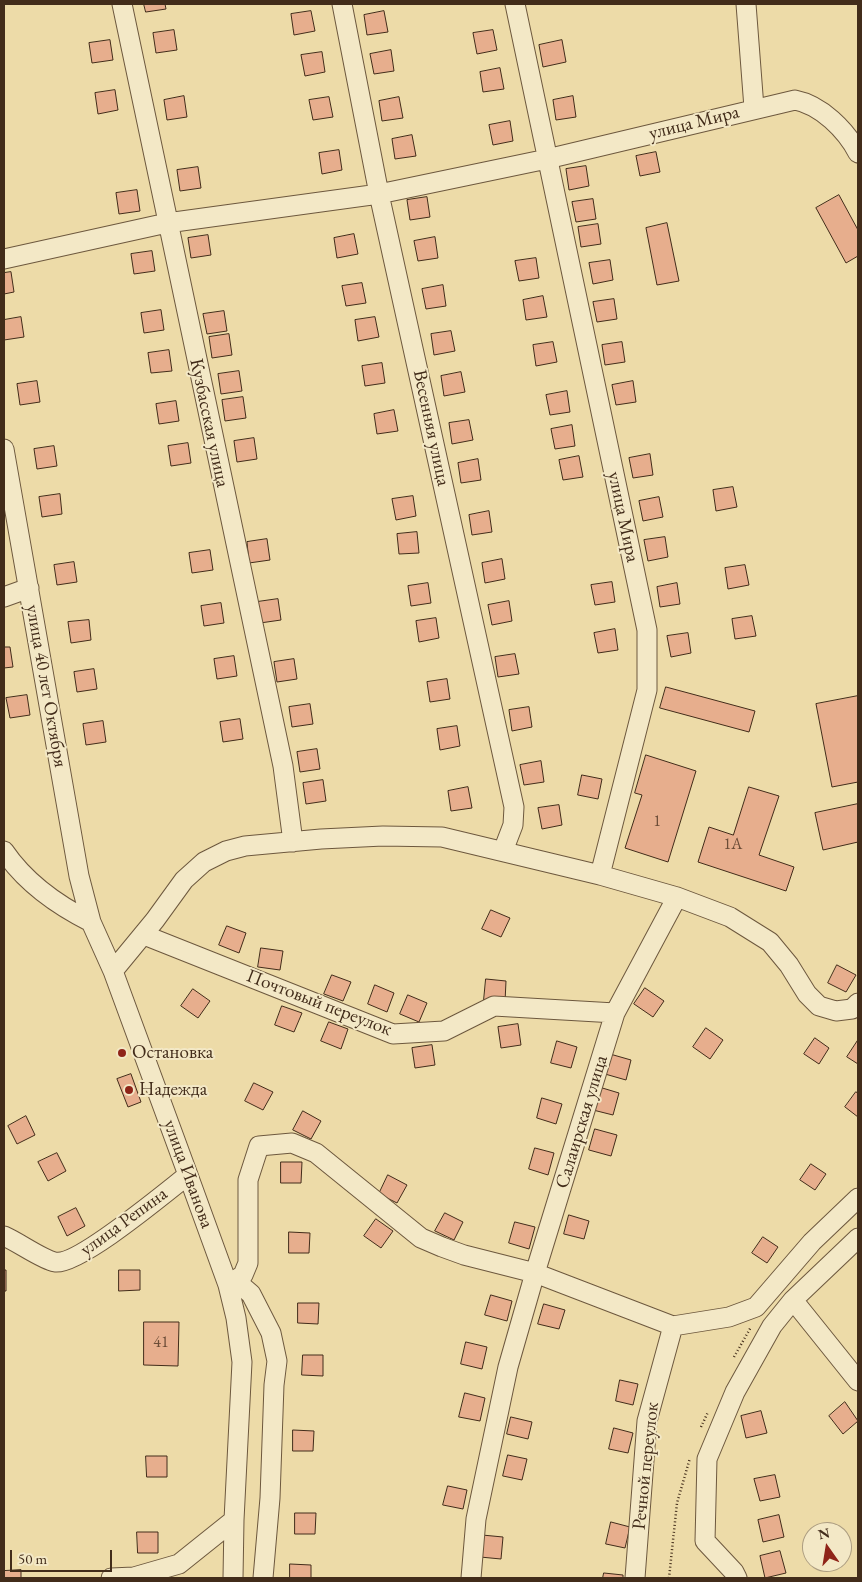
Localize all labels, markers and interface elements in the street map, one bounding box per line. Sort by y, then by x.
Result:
street label: улица Мира [646,101,742,145]
street label: Кузбасская улица [184,357,234,489]
street label: Весенняя улица [408,368,454,488]
street label: улица Мира [602,469,644,565]
street label: улица 40 лет Октября [20,603,72,769]
house number: 1 [653,812,661,832]
house number: 1А [724,835,742,855]
street label: Почтовый переулок [243,965,395,1041]
place label: Остановка [132,1042,213,1064]
marker: Остановка [116,1047,128,1059]
street label: Салаирская улица [551,1053,613,1191]
place label: Надежда [139,1079,207,1101]
marker: Надежда [123,1084,135,1096]
street label: улица Иванова [158,1117,218,1231]
street label: улица Репина [76,1183,172,1261]
house number: 41 [153,1333,169,1353]
street label: Речной переулок [628,1401,664,1531]
north arrow [802,1522,852,1572]
text: N [816,1523,831,1543]
scale bar [12,1540,115,1572]
text: 50 m [18,1549,47,1568]

